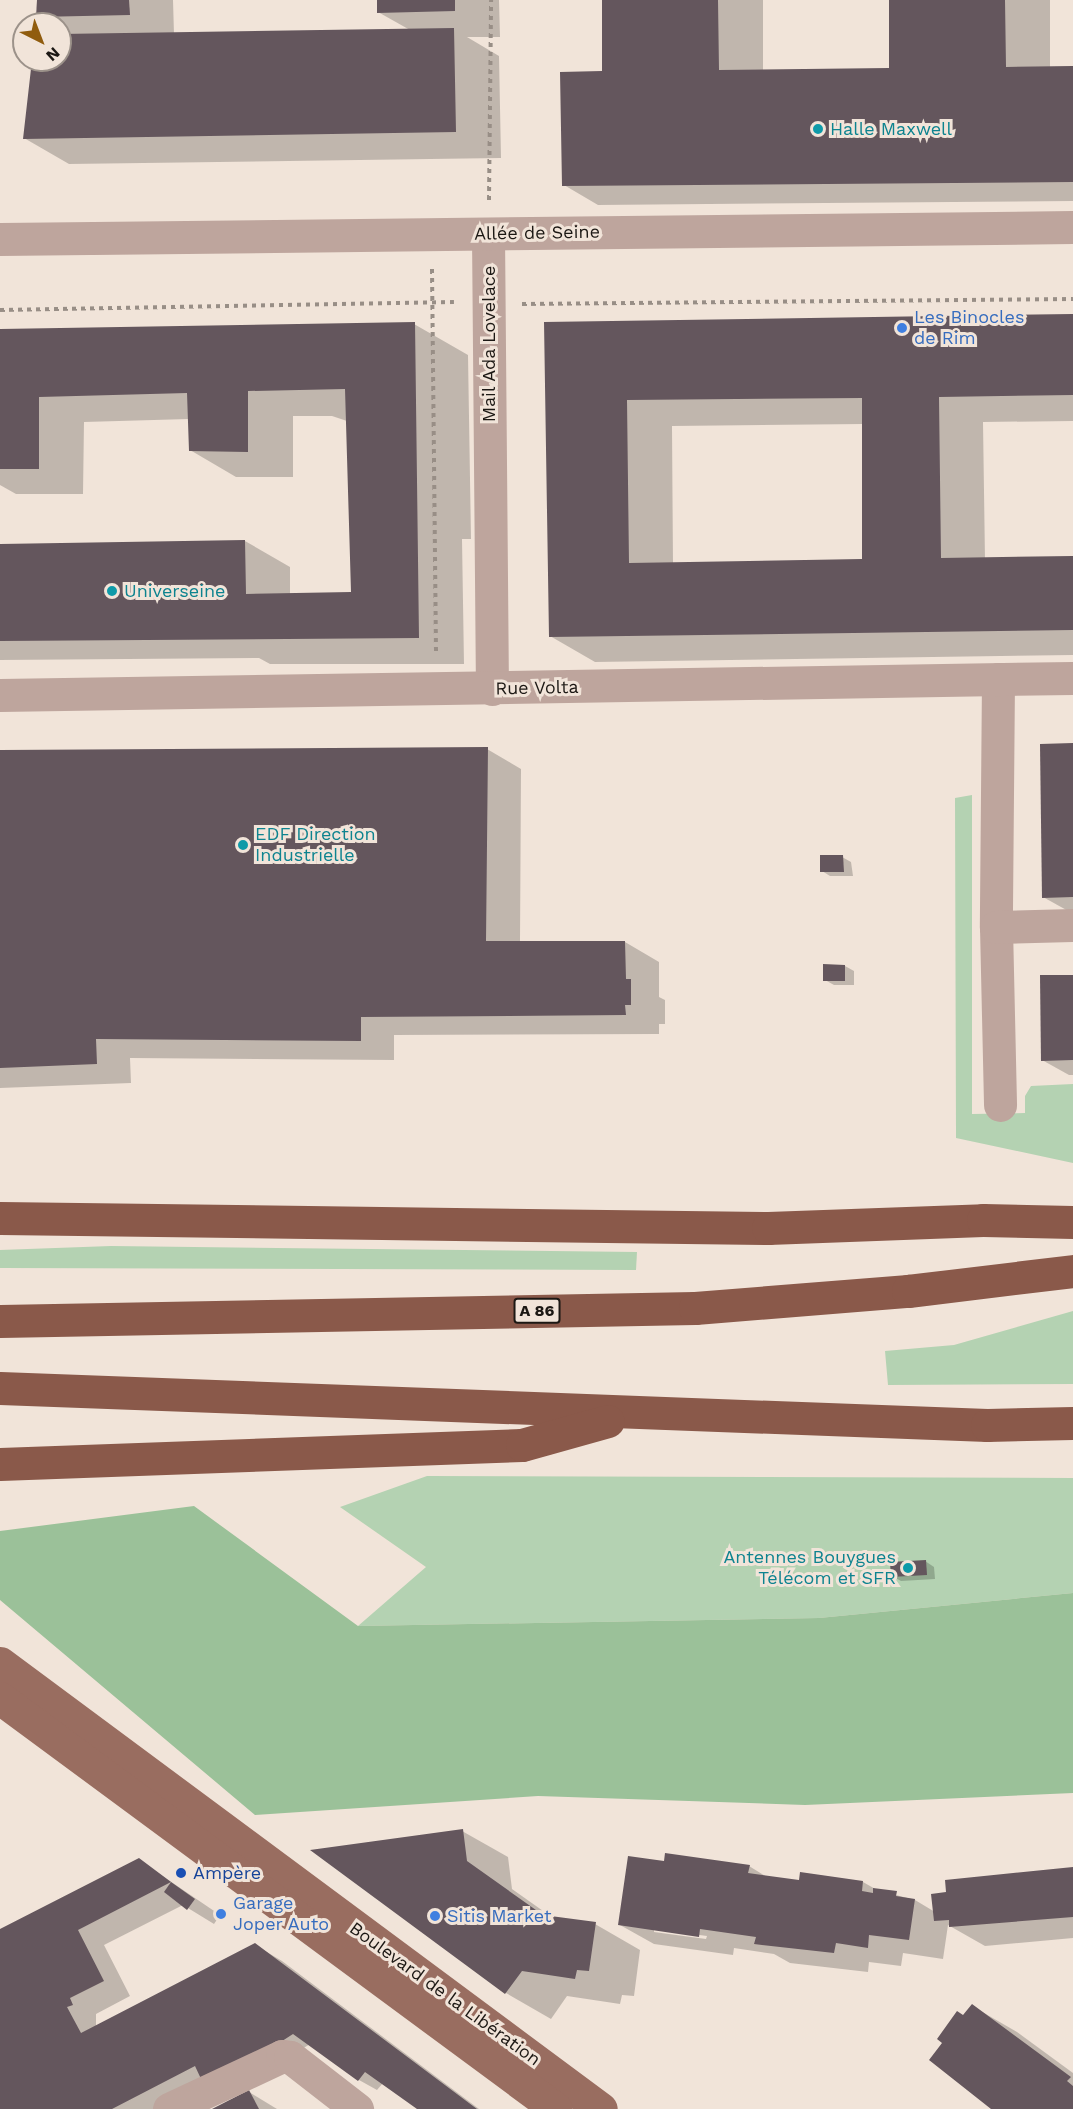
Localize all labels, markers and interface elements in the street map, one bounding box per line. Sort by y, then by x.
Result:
north arrow [12,12,72,72]
text: N [42,43,64,65]
place label: Halle Maxwell [830,118,952,140]
marker: Halle Maxwell [811,122,825,136]
street label: Allée de Seine [474,221,600,245]
street label: Mail Ada Lovelace [478,265,500,423]
place label: Les Binocles de Rim [914,307,1024,350]
marker: Les Binocles de Rim [895,321,909,335]
place label: Universeine [124,580,225,602]
marker: Universeine [105,584,119,598]
street label: Rue Volta [495,676,579,700]
place label: EDF Direction Industrielle [255,824,376,866]
marker: EDF Direction Industrielle [236,838,250,852]
road number: A 86 [513,1298,561,1324]
place label: Antennes Bouygues Télécom et SFR [723,1547,896,1590]
marker: Antennes Bouygues Télécom et SFR [901,1561,915,1575]
place label: Ampère [193,1862,261,1884]
marker: Ampère [174,1866,188,1880]
place label: Garage Joper Auto [233,1893,330,1936]
place label: Sitis Market [447,1905,552,1927]
marker: Garage Joper Auto [214,1907,228,1921]
marker: Sitis Market [428,1909,442,1923]
street label: Boulevard de la Libération [345,1917,545,2071]

